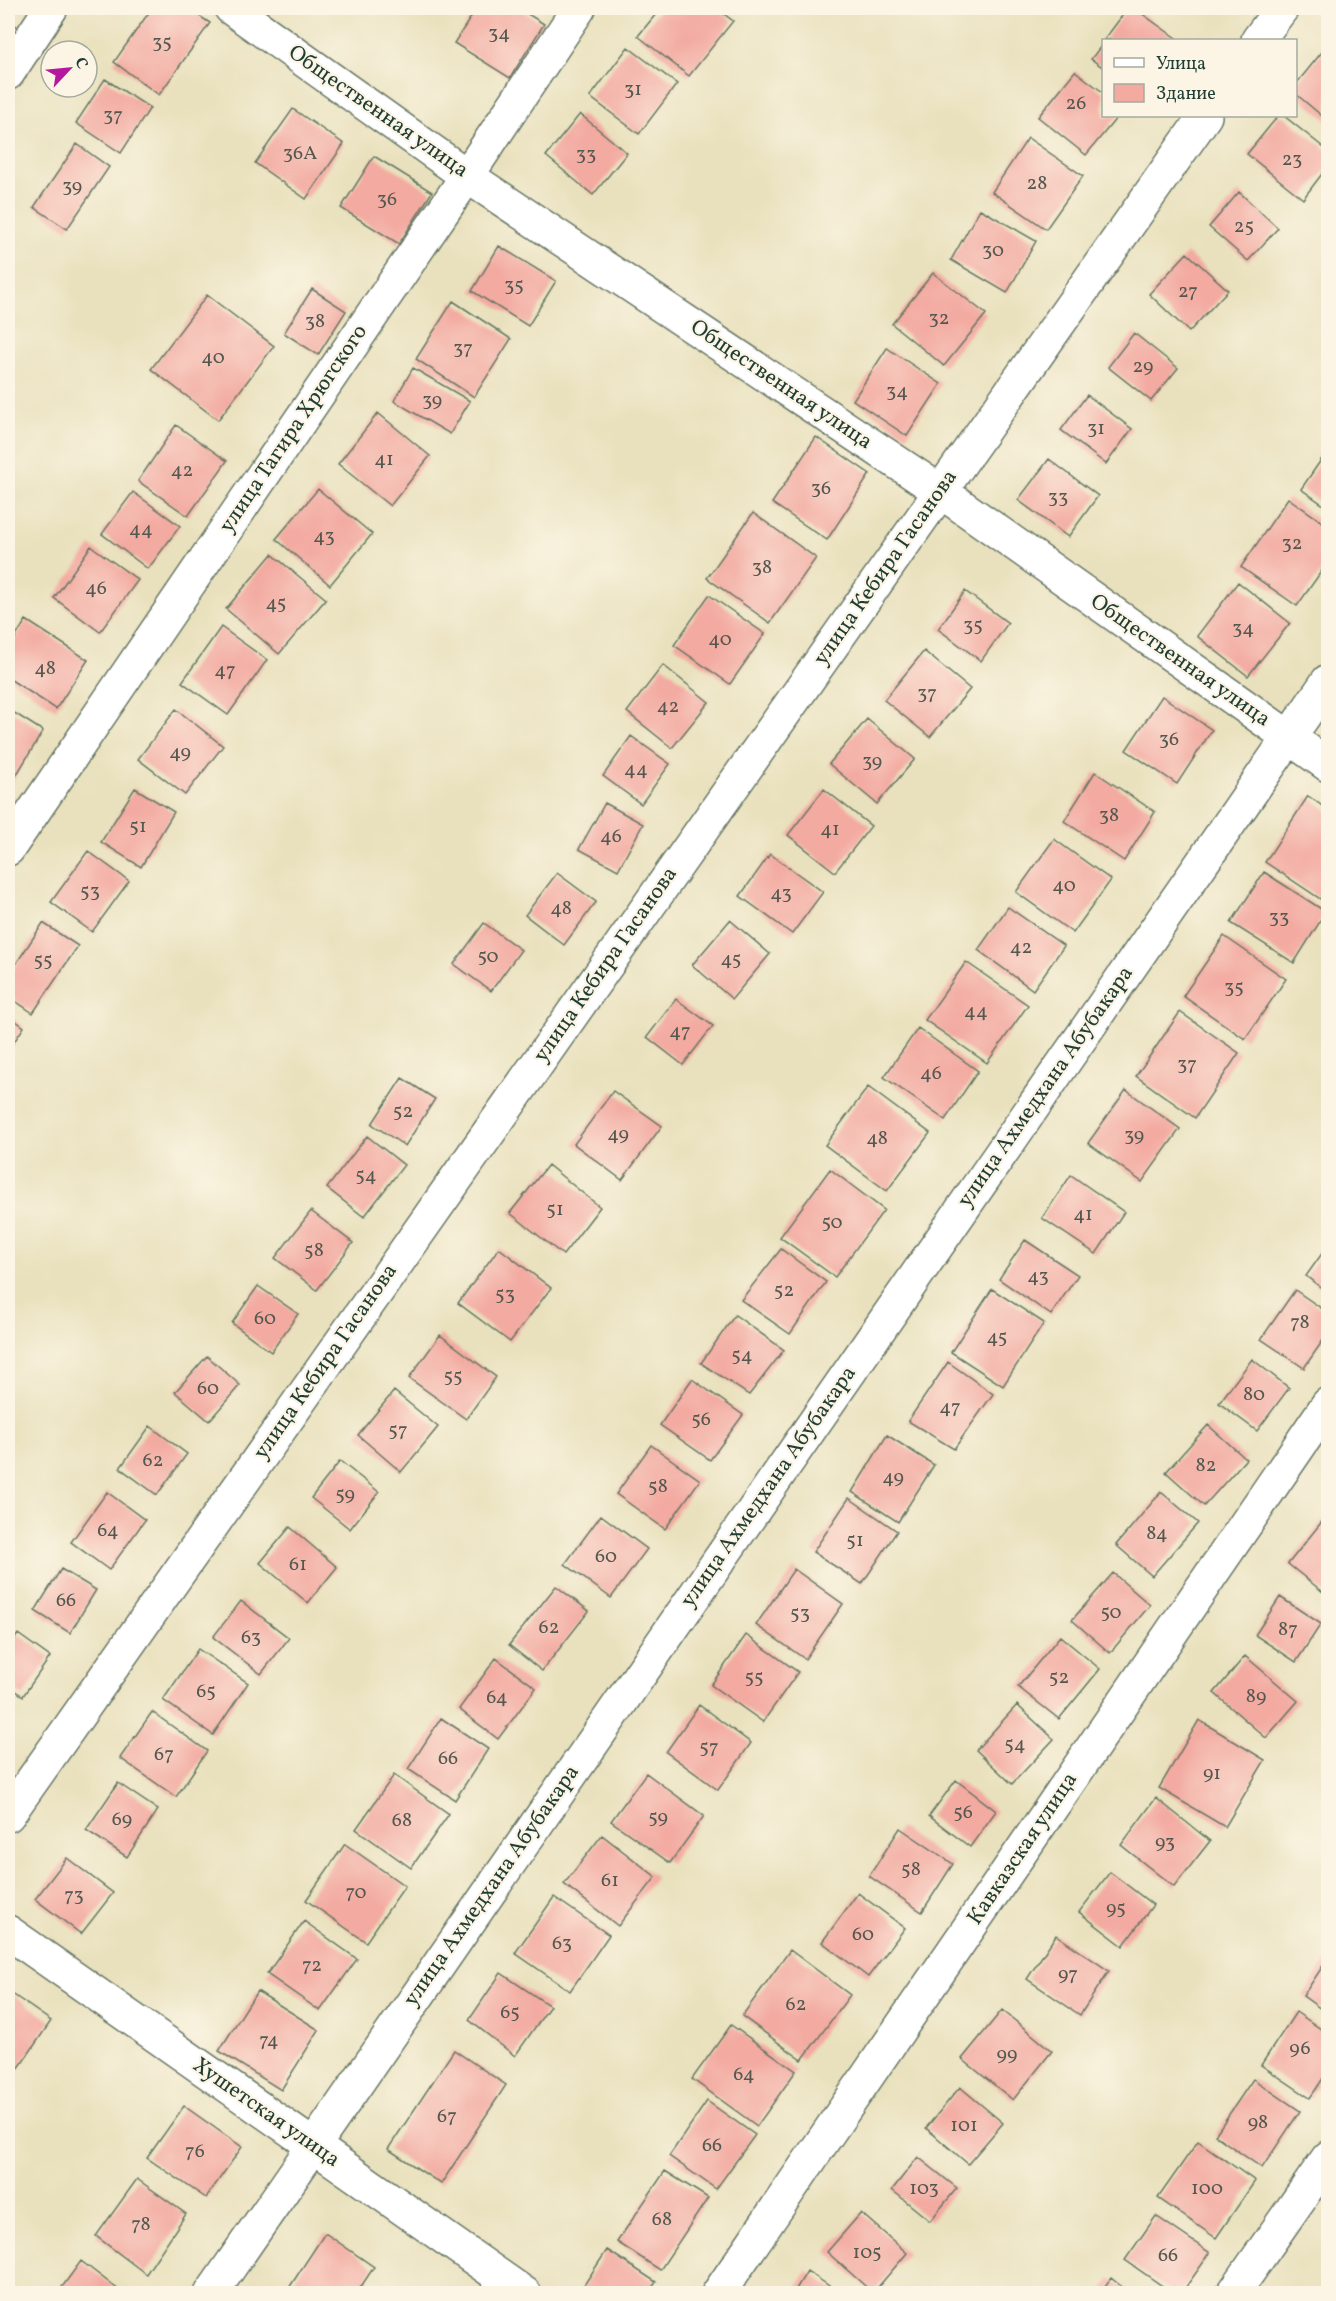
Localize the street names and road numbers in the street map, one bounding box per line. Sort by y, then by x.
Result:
street label: Общественная улица [281,38,475,186]
street label: Общественная улица [684,312,878,458]
street label: улица Тагира Хрюгского [212,318,376,540]
street label: улица Кебира Гасанова [806,464,966,672]
street label: Общественная улица [1083,587,1277,735]
street label: улица Кебира Гасанова [526,861,686,1069]
street label: улица Ахмедхана Абубакара [951,960,1142,1214]
street label: улица Кебира Гасанова [246,1258,406,1466]
street label: улица Ахмедхана Абубакара [674,1360,865,1614]
street label: улица Ахмедхана Абубакара [397,1759,588,2013]
street label: Кавказская улица [960,1766,1086,1932]
street label: Хушетская улица [186,2050,346,2176]

